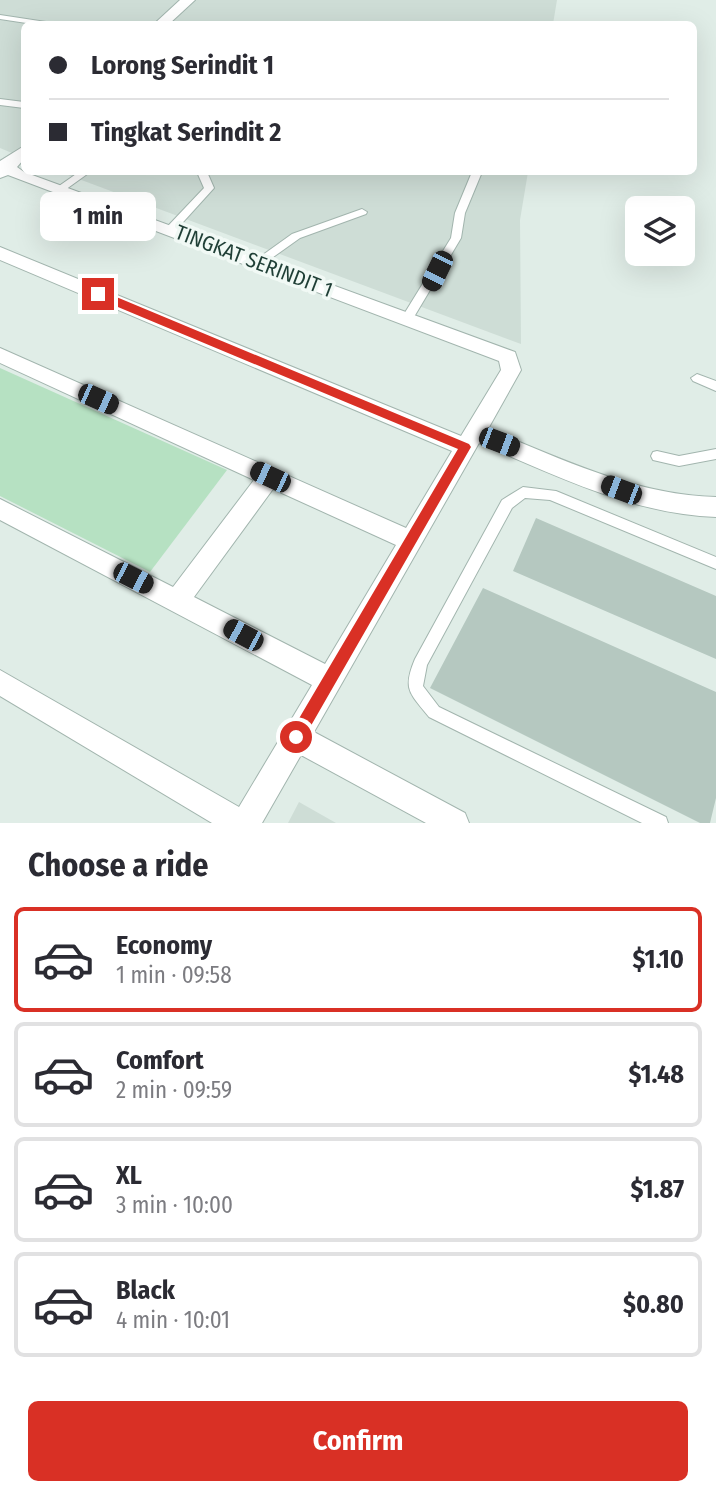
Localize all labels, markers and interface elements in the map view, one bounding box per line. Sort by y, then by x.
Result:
text: Lorong Serindit 1 [91,50,274,81]
text: Tingkat Serindit 2 [91,117,281,148]
callout: 1 min [40,192,156,242]
map controls [625,196,695,266]
button: layers [625,196,695,266]
text: 1 min [73,202,123,230]
street label: TINGKAT SERINDIT 1 [172,219,336,303]
car [419,248,456,294]
route end [82,278,114,310]
car [75,381,122,417]
car [476,425,523,459]
car [247,459,294,495]
car [598,473,645,507]
car [110,559,157,597]
car [220,616,267,654]
route start [280,721,312,753]
text: Choose a ride [28,846,209,884]
icon: car [32,928,95,991]
text: Economy [116,930,212,961]
text: $1.10 [632,944,684,975]
text: 1 min · 09:58 [116,961,232,989]
icon: car [32,1043,95,1106]
text: Comfort [116,1045,204,1076]
text: $1.48 [629,1059,684,1090]
text: 2 min · 09:59 [116,1076,232,1104]
icon: car [32,1158,95,1221]
text: XL [116,1160,142,1191]
text: $1.87 [631,1174,684,1205]
text: 3 min · 10:00 [116,1191,233,1219]
icon: car [32,1273,95,1336]
text: Black [116,1275,175,1306]
text: $0.80 [623,1289,684,1320]
text: 4 min · 10:01 [116,1306,230,1334]
button: Confirm [28,1401,688,1481]

